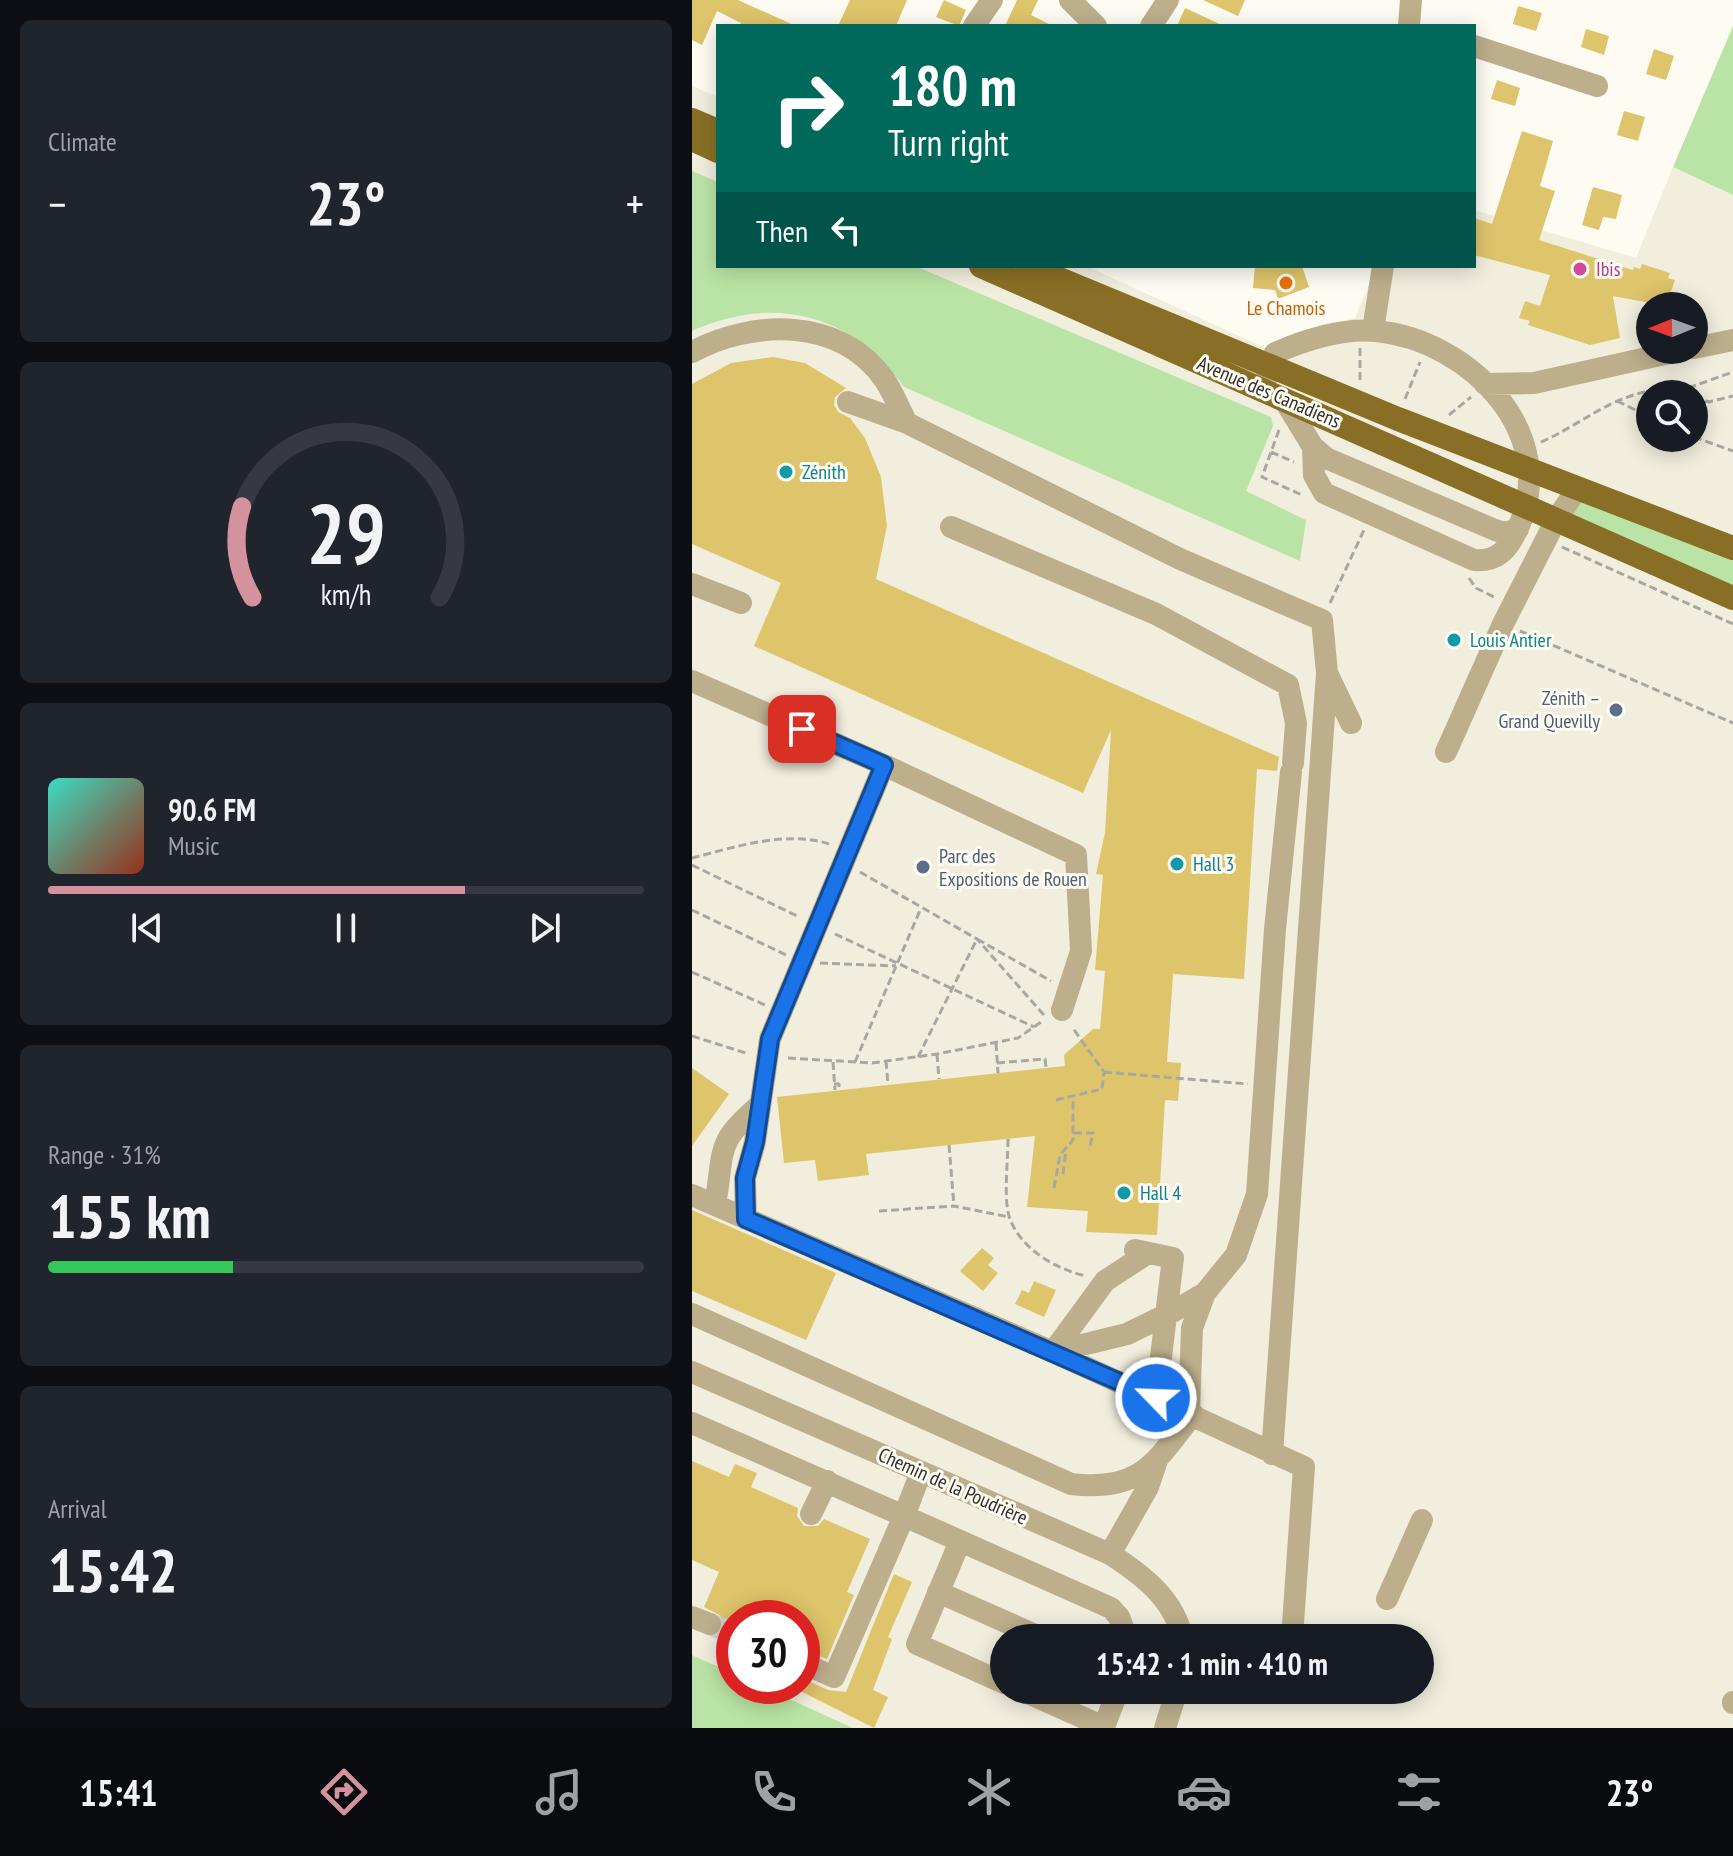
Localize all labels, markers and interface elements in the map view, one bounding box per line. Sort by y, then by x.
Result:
text: 180 m [888,49,1017,121]
icon: right [756,56,860,160]
text: Turn right [888,119,1009,166]
text: Climate [48,125,117,158]
text: 23° [306,164,386,242]
text: − [48,175,66,232]
text: + [626,175,644,232]
icon: left [824,208,868,252]
text: Then [756,211,808,250]
place label: Ibis [1596,256,1621,282]
marker: Ibis [1571,260,1589,278]
marker: Le Chamois [1277,274,1295,292]
north arrow [1636,292,1708,364]
map controls [1636,292,1708,452]
place label: Le Chamois [1247,295,1326,321]
street label: Avenue des Canadiens [1193,350,1345,434]
button: search [1636,380,1708,452]
place label: Zénith [802,459,846,485]
marker: Zénith [777,463,795,481]
text: 29 [306,479,386,587]
text: km/h [321,577,371,614]
place label: Louis Antier [1470,627,1552,653]
marker: Louis Antier [1445,631,1463,649]
place label: Zénith – Grand Quevilly [1498,685,1600,734]
pin [768,695,836,763]
marker: Zénith – Grand Quevilly [1607,701,1625,719]
icon: arrive [780,707,824,751]
text: 90.6 FM [168,790,256,829]
text: Music [168,829,220,862]
place label: Parc des Expositions de Rouen [939,843,1087,892]
place label: Hall 3 [1193,851,1234,877]
marker: Hall 3 [1168,855,1186,873]
marker: Parc des Expositions de Rouen [914,858,932,876]
icon: previous [125,906,169,950]
icon: pause [324,906,368,950]
icon: next [523,906,567,950]
text: Range · 31% [48,1138,161,1171]
text: 155 km [48,1177,211,1255]
place label: Hall 4 [1140,1180,1181,1206]
marker: Hall 4 [1115,1184,1133,1202]
position arrow [1114,1356,1198,1440]
street label: Chemin de la Poudrière [874,1441,1032,1531]
text: Arrival [48,1492,107,1525]
text: 15:42 [48,1531,178,1609]
speed limit sign: 30 [716,1600,820,1704]
text: 15:42 · 1 min · 410 m [1096,1644,1328,1683]
icon: directions [316,1764,372,1820]
icon: music [531,1764,587,1820]
icon: phone [746,1764,802,1820]
icon: climate [961,1764,1017,1820]
icon: car [1176,1764,1232,1820]
icon: filters [1391,1764,1447,1820]
text: 15:41 [79,1769,157,1816]
text: 23° [1606,1769,1653,1816]

